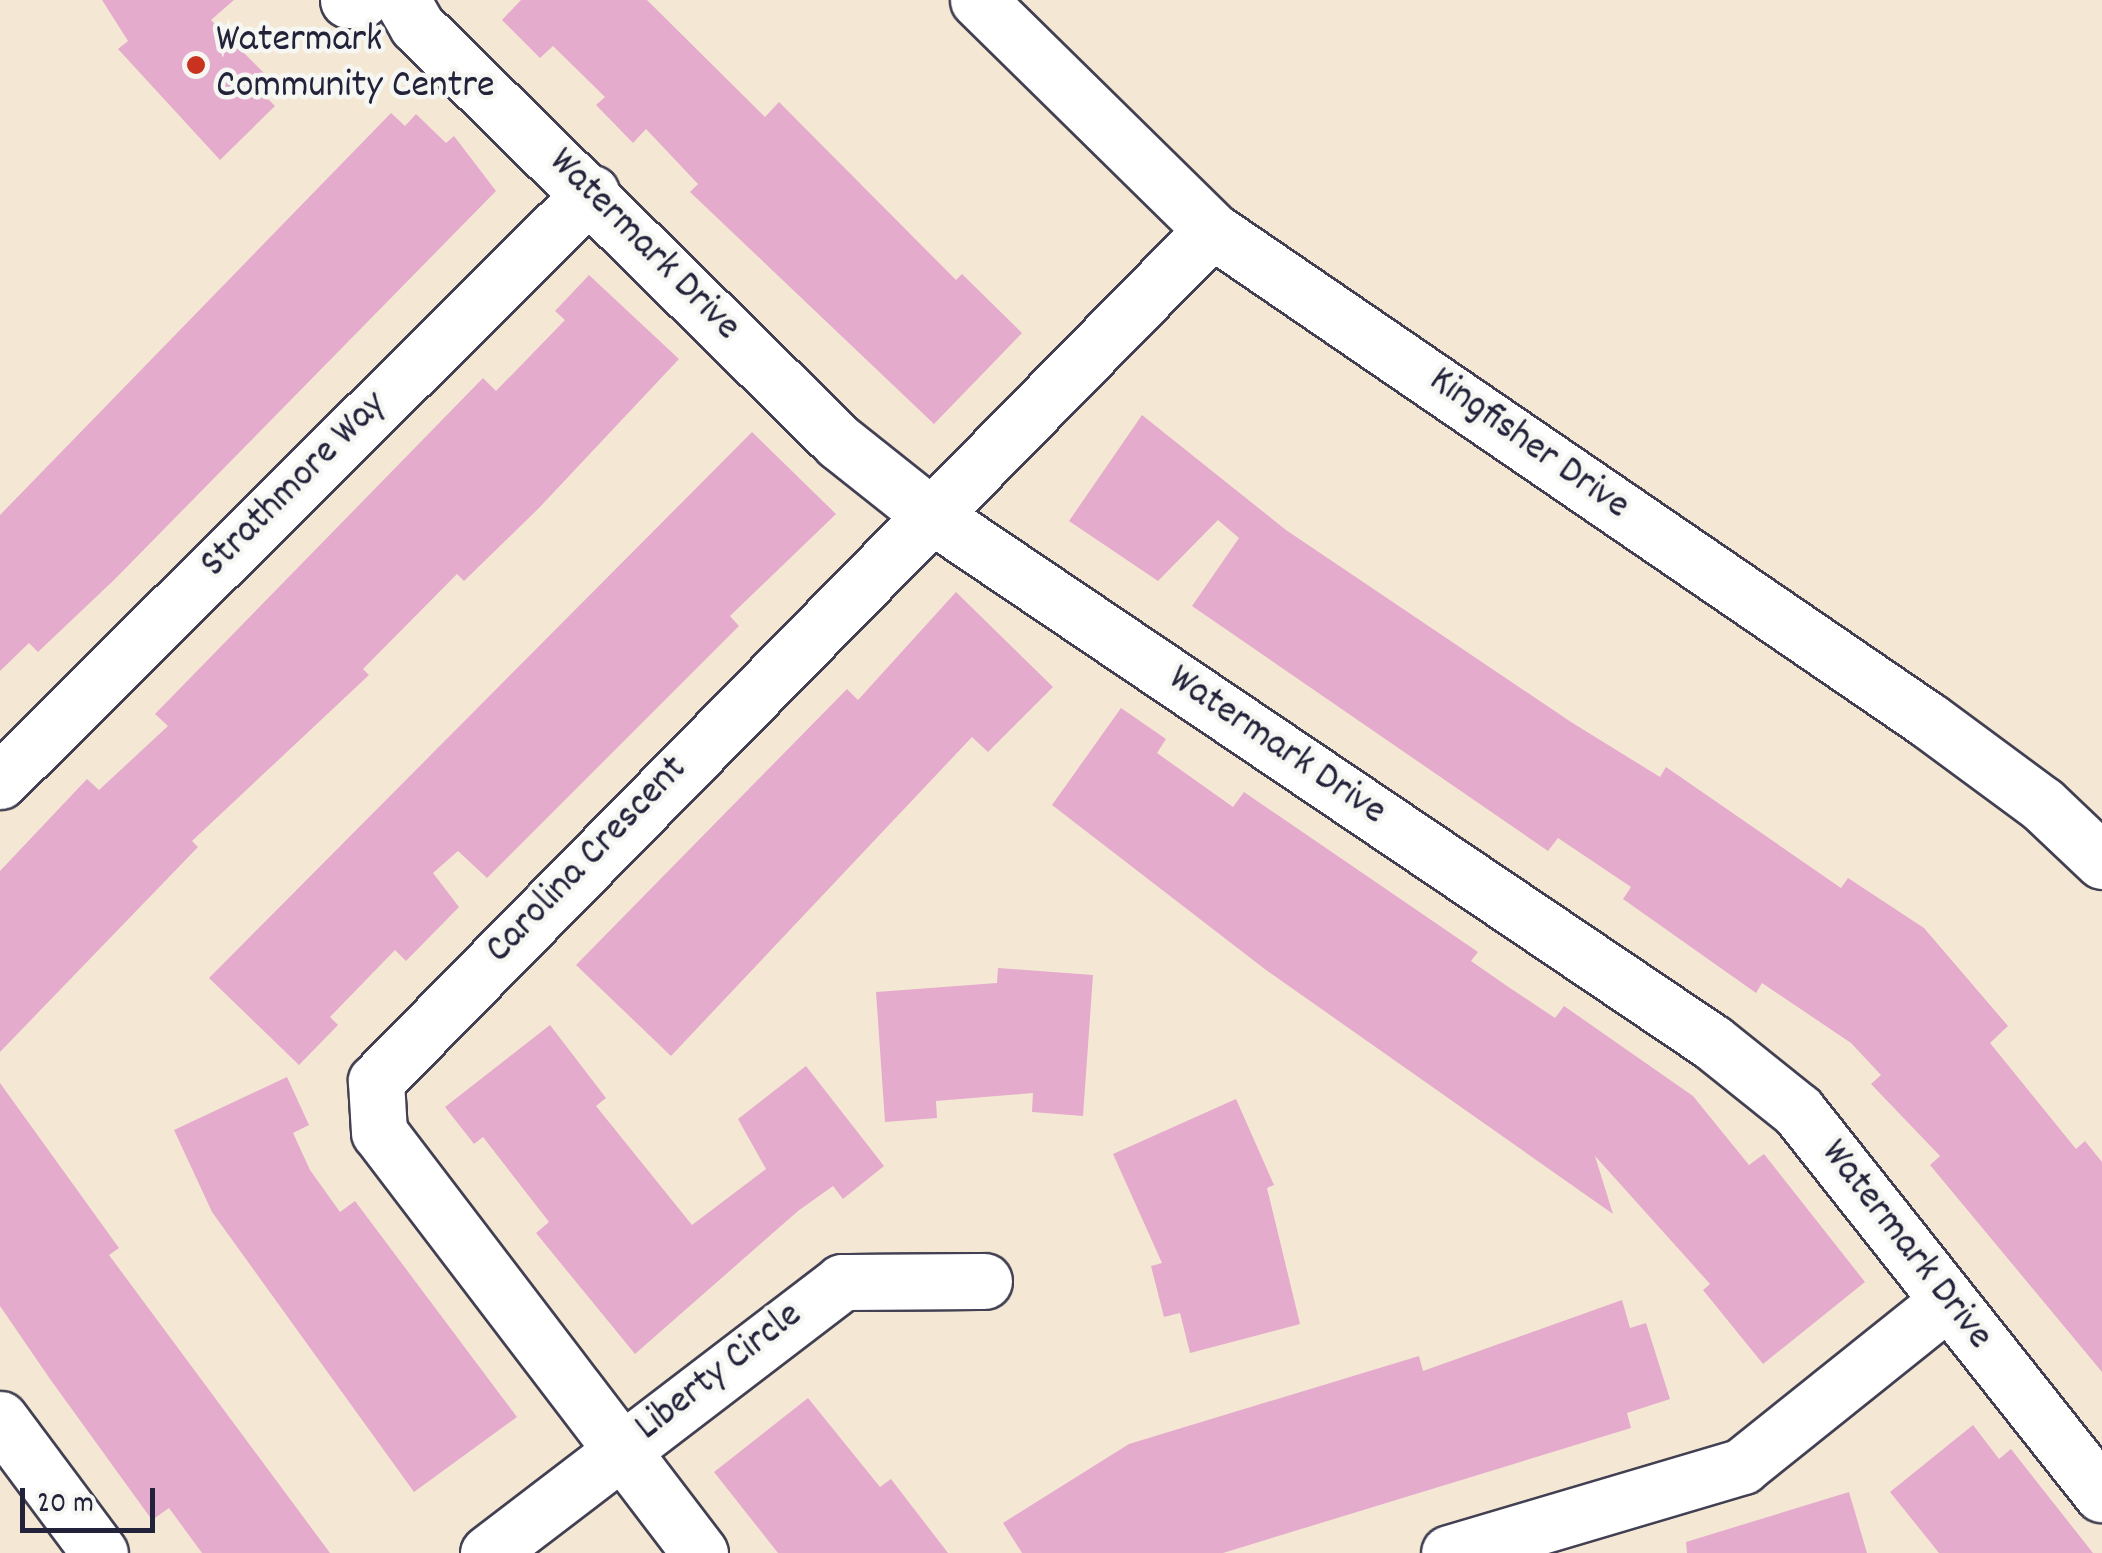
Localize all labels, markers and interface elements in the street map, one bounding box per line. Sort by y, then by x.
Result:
place label: Watermark Community Centre [216,18,495,112]
marker: Watermark Community Centre [185,54,207,76]
street label: Watermark Drive [537,140,749,352]
street label: Kingfisher Drive [1418,358,1638,532]
street label: Strathmore Way [192,383,398,589]
street label: Watermark Drive [1158,656,1394,838]
street label: Carolina Crescent [477,747,699,975]
street label: Watermark Drive [1808,1132,2002,1360]
street label: Liberty Circle [627,1293,813,1453]
scale bar [25,1468,160,1530]
text: 20 m [37,1484,94,1527]

